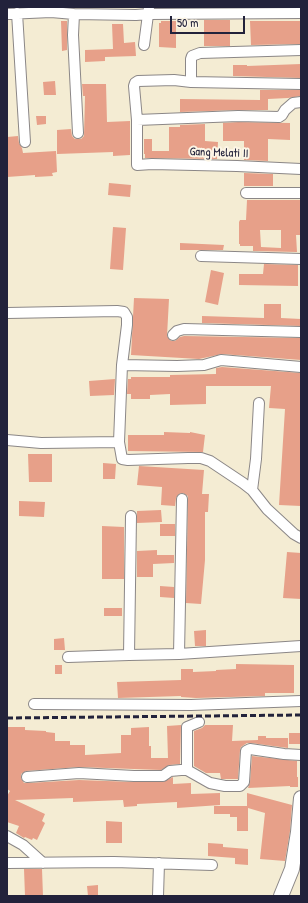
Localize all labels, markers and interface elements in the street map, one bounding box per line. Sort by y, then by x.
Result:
scale bar [172,8,247,34]
text: 50 m [177,14,198,31]
street label: Gang Melati II [189,145,249,161]

